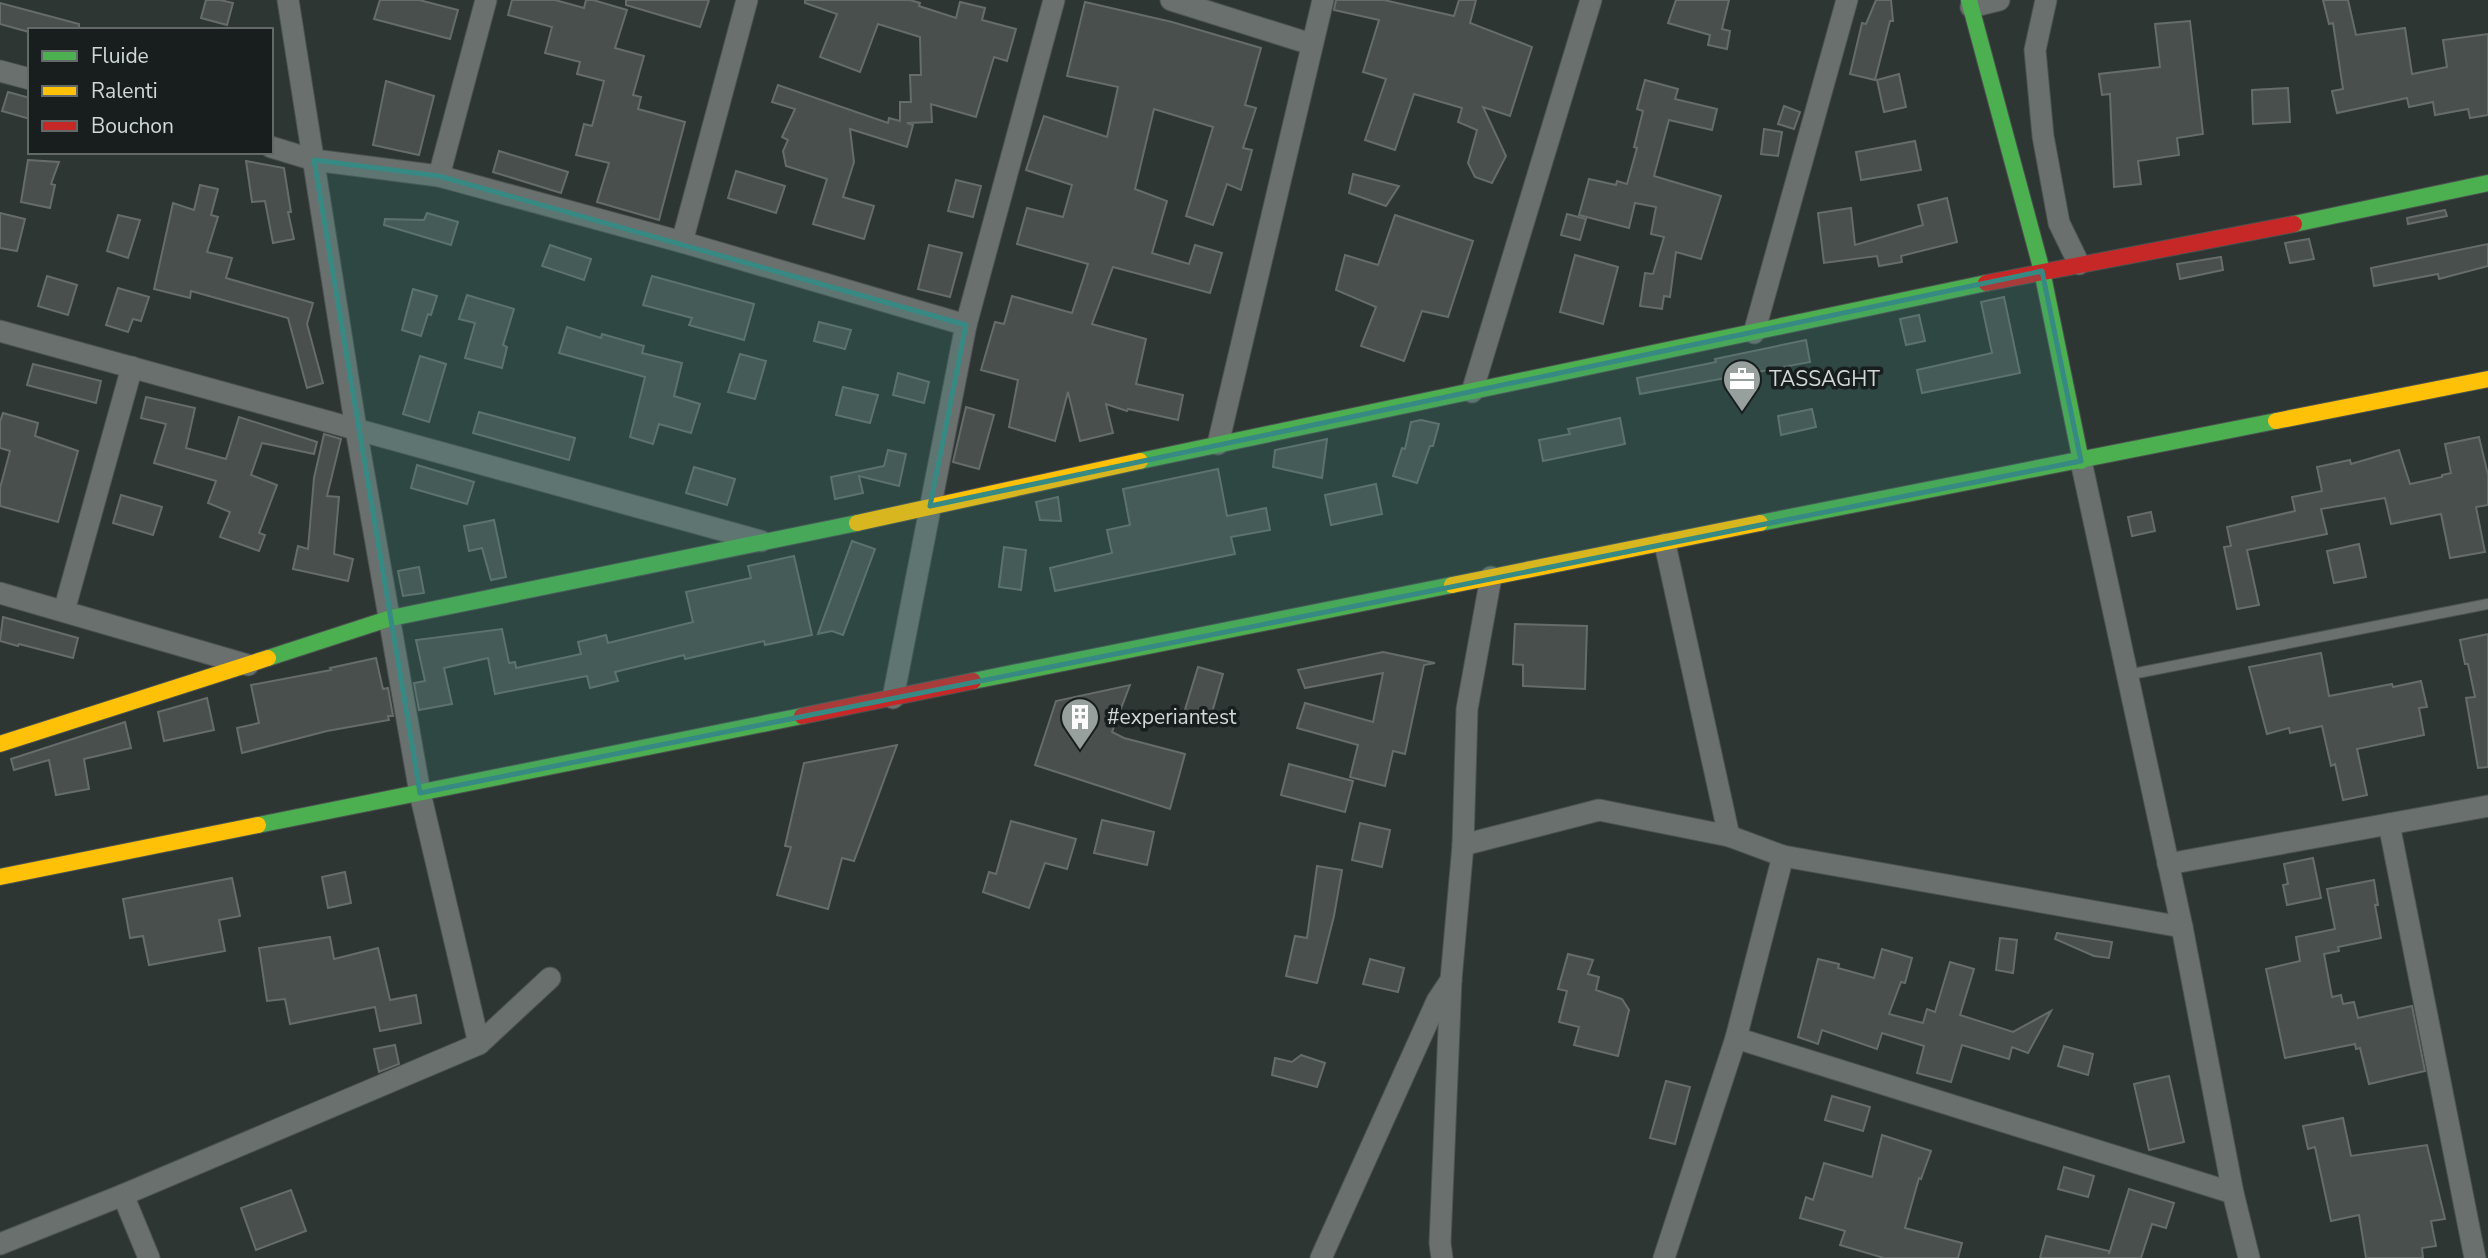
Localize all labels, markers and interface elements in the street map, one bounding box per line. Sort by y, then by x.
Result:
legend [28,28,273,154]
text: Fluide [91,42,149,70]
text: Ralenti [91,77,158,105]
text: Bouchon [91,112,174,140]
office icon: TASSAGHT [1721,358,1763,413]
place label: TASSAGHT [1769,365,1880,393]
building icon: #experiantest [1059,696,1101,751]
place label: #experiantest [1107,703,1237,731]

